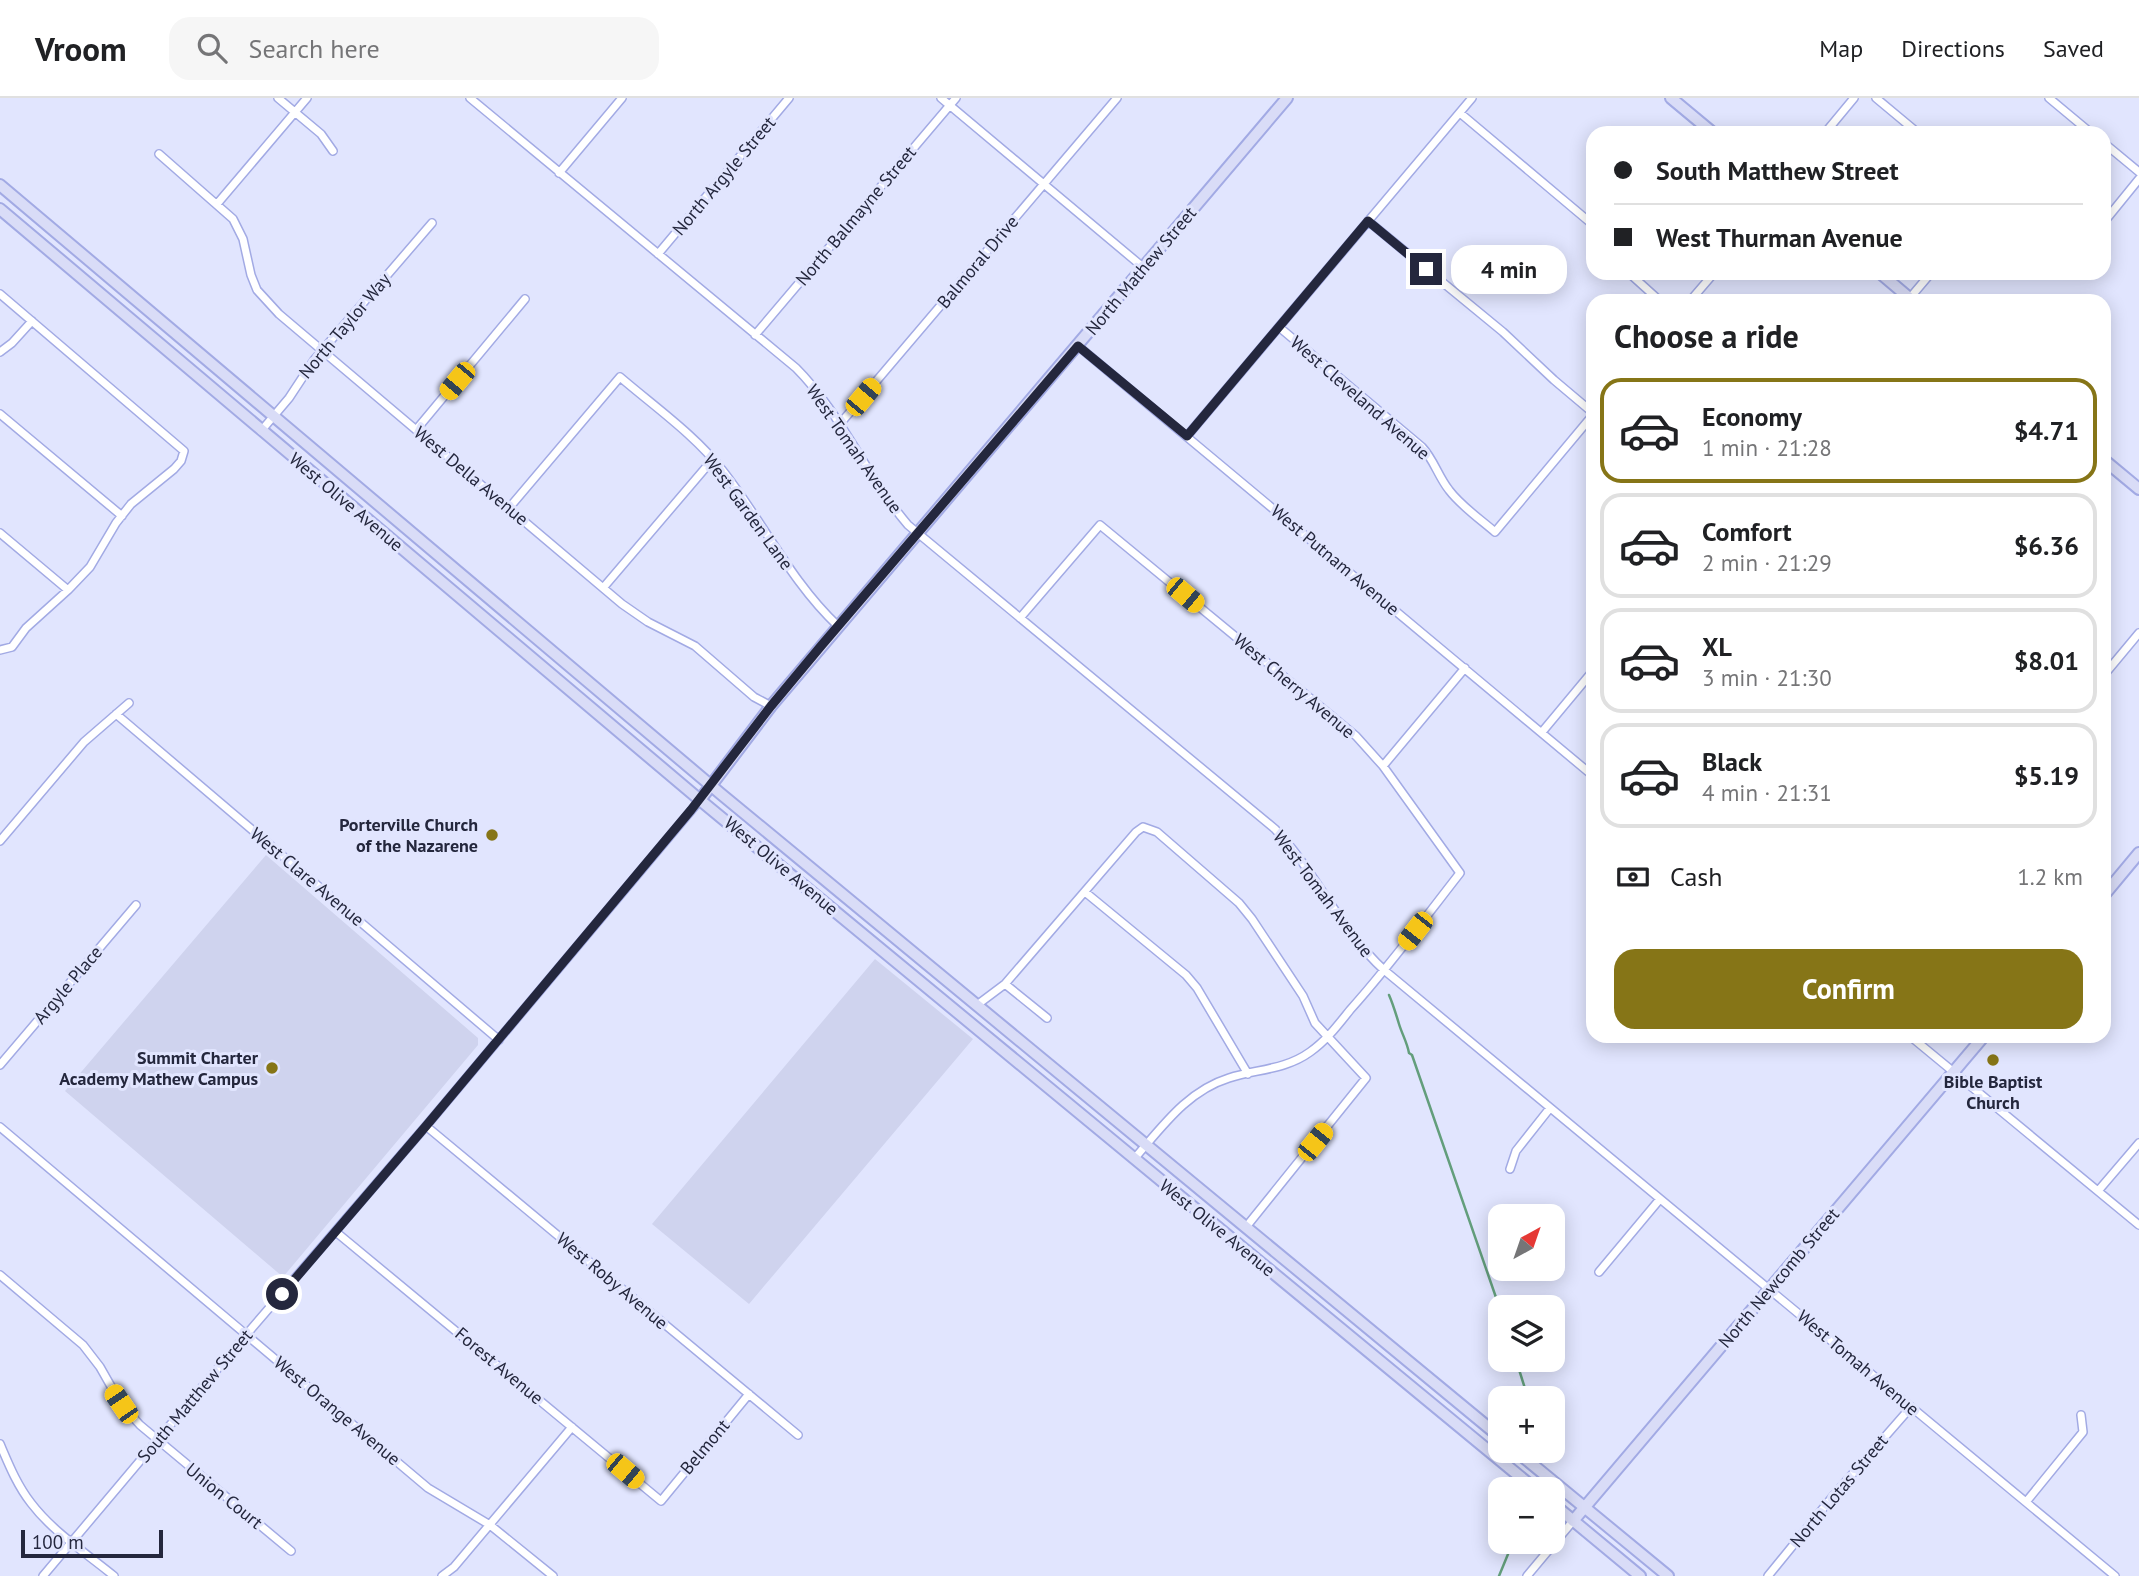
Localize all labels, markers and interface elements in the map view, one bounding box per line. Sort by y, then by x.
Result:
search box [169,17,659,80]
text: Vroom [35,27,127,70]
icon: search [193,29,231,67]
text: Search here [249,32,380,65]
text: Map [1819,33,1863,64]
text: Directions [1901,33,2005,64]
text: Saved [2043,33,2104,64]
street label: North Argyle Street [667,111,780,240]
street label: North Balmayne Street [790,141,921,290]
text: South Matthew Street [1656,154,1899,187]
street label: North Mathew Street [1080,202,1201,340]
street label: Balmoral Drive [932,210,1023,313]
text: West Thurman Avenue [1656,221,1903,254]
callout: 4 min [1450,244,1566,294]
route end [1410,253,1442,285]
text: 4 min [1481,255,1537,284]
street label: North Taylor Way [294,268,396,383]
text: Choose a ride [1614,315,1799,357]
street label: West Cleveland Avenue [1286,331,1435,465]
car [436,358,479,404]
car [842,374,885,420]
street label: West Tomah Avenue [801,380,908,518]
icon: car [1618,399,1681,462]
text: Economy [1702,400,1802,433]
text: $4.71 [2014,414,2079,447]
street label: West Della Avenue [409,421,533,530]
text: 1 min · 21:28 [1702,433,1832,462]
street label: West Olive Avenue [284,447,408,556]
street label: West Garden Lane [698,449,798,574]
street label: West Putnam Avenue [1266,499,1404,620]
icon: car [1618,514,1681,577]
text: Comfort [1702,515,1792,548]
text: $6.36 [2014,529,2079,562]
text: 2 min · 21:29 [1702,548,1832,577]
car [1163,573,1208,617]
street label: West Cherry Avenue [1229,628,1360,743]
icon: car [1618,629,1681,692]
text: XL [1702,630,1732,663]
text: $8.01 [2014,644,2079,677]
text: 3 min · 21:30 [1702,663,1832,692]
icon: car [1618,744,1681,807]
text: Black [1702,745,1762,778]
text: $5.19 [2014,759,2079,792]
text: 4 min · 21:31 [1702,778,1832,807]
street label: West Olive Avenue [719,811,843,920]
place label: Porterville Church of the Nazarene [339,813,478,857]
street label: West Clare Avenue [246,822,369,931]
street label: West Tomah Avenue [1268,826,1378,961]
marker: Porterville Church of the Nazarene [484,827,500,843]
icon: cash [1614,858,1652,896]
text: Cash [1670,860,1722,893]
text: 1.2 km [2017,862,2083,891]
car [1394,908,1437,954]
street label: Argyle Place [28,941,107,1028]
button: Confirm [1614,949,2083,1029]
place label: Summit Charter Academy Mathew Campus [59,1046,259,1090]
marker: Bible Baptist Church [1985,1052,2001,1068]
marker: Summit Charter Academy Mathew Campus [264,1060,280,1076]
place label: Bible Baptist Church [1944,1070,2043,1114]
car [1294,1119,1337,1165]
street label: West Olive Avenue [1155,1174,1280,1281]
street label: North Newcomb Street [1713,1203,1844,1352]
north arrow [1488,1204,1564,1281]
map controls [1488,1204,1565,1554]
street label: West Roby Avenue [552,1227,673,1334]
route start [266,1278,298,1310]
button: layers [1488,1295,1565,1372]
street label: West Tomah Avenue [1793,1305,1924,1420]
street label: Forest Avenue [450,1322,548,1409]
street label: South Matthew Street [132,1324,257,1467]
street label: West Orange Avenue [269,1351,405,1470]
car [101,1381,142,1427]
button: + [1488,1386,1565,1463]
street label: Belmont [675,1414,734,1479]
street label: North Lotas Street [1785,1429,1893,1552]
car [603,1449,648,1493]
street label: Union Court [181,1458,267,1534]
button: − [1488,1477,1565,1554]
scale bar [21,1527,163,1559]
text: 100 m [32,1530,84,1554]

